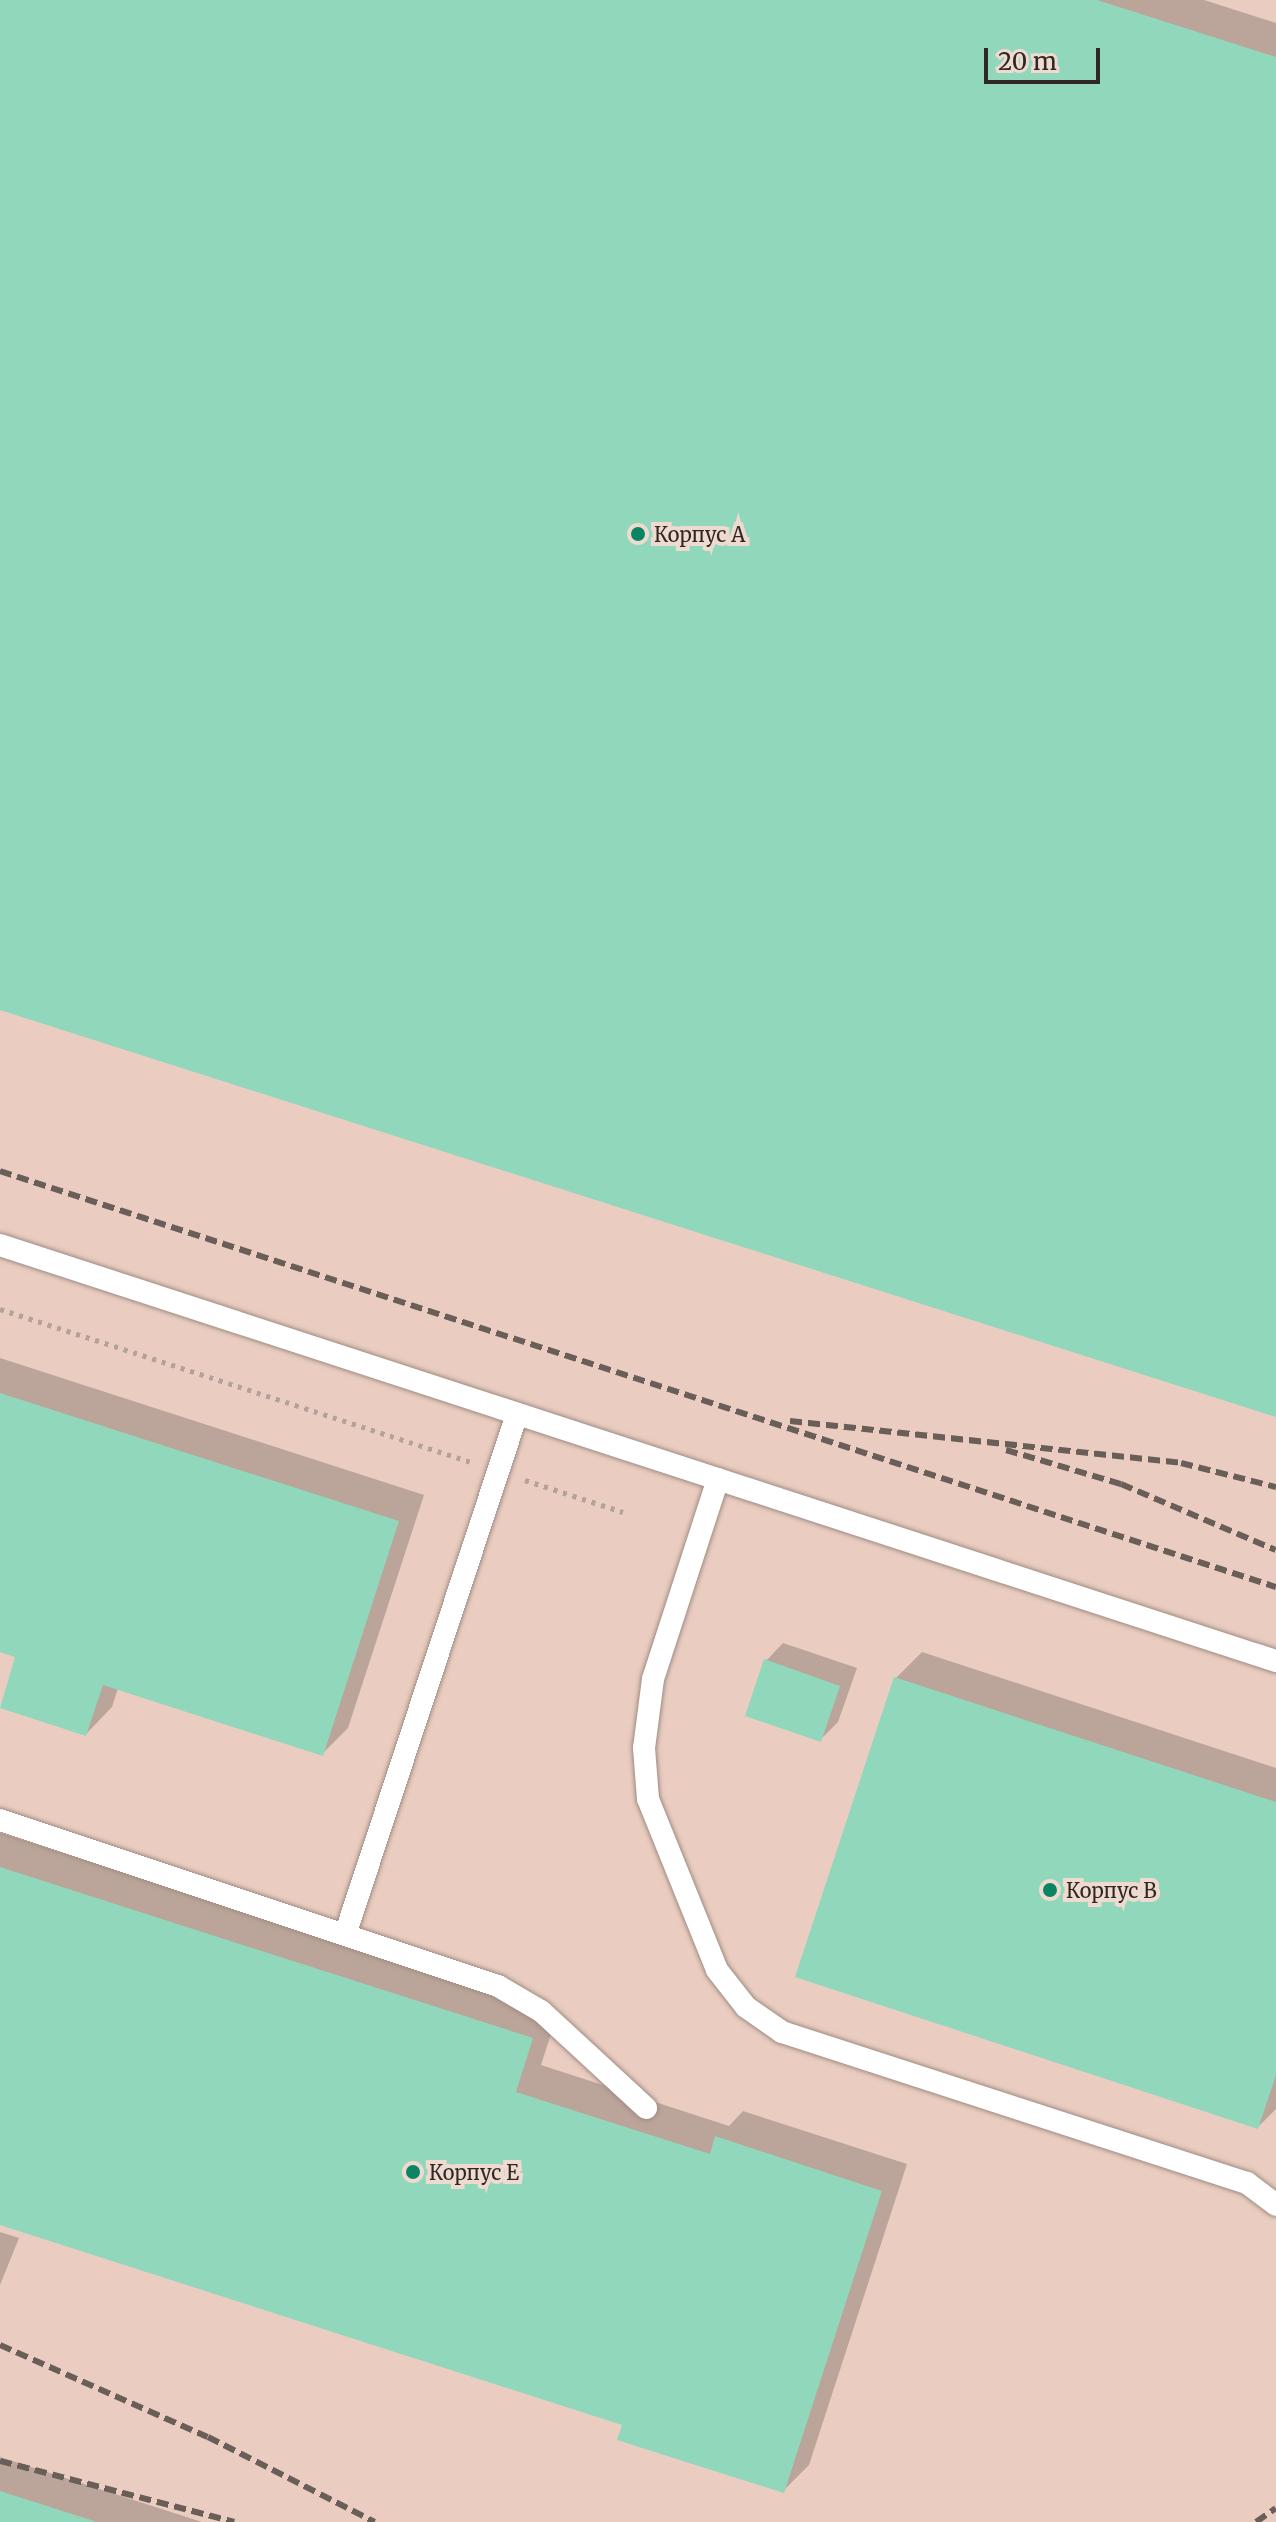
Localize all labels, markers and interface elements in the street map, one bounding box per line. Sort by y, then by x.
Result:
scale bar [988,32,1104,82]
text: 20 m [998,46,1057,77]
place label: Корпус А [654,522,745,546]
marker: Корпус А [629,525,647,543]
place label: Корпус В [1066,1878,1157,1902]
marker: Корпус В [1041,1881,1059,1899]
place label: Корпус Е [429,2160,519,2184]
marker: Корпус Е [404,2163,422,2181]

